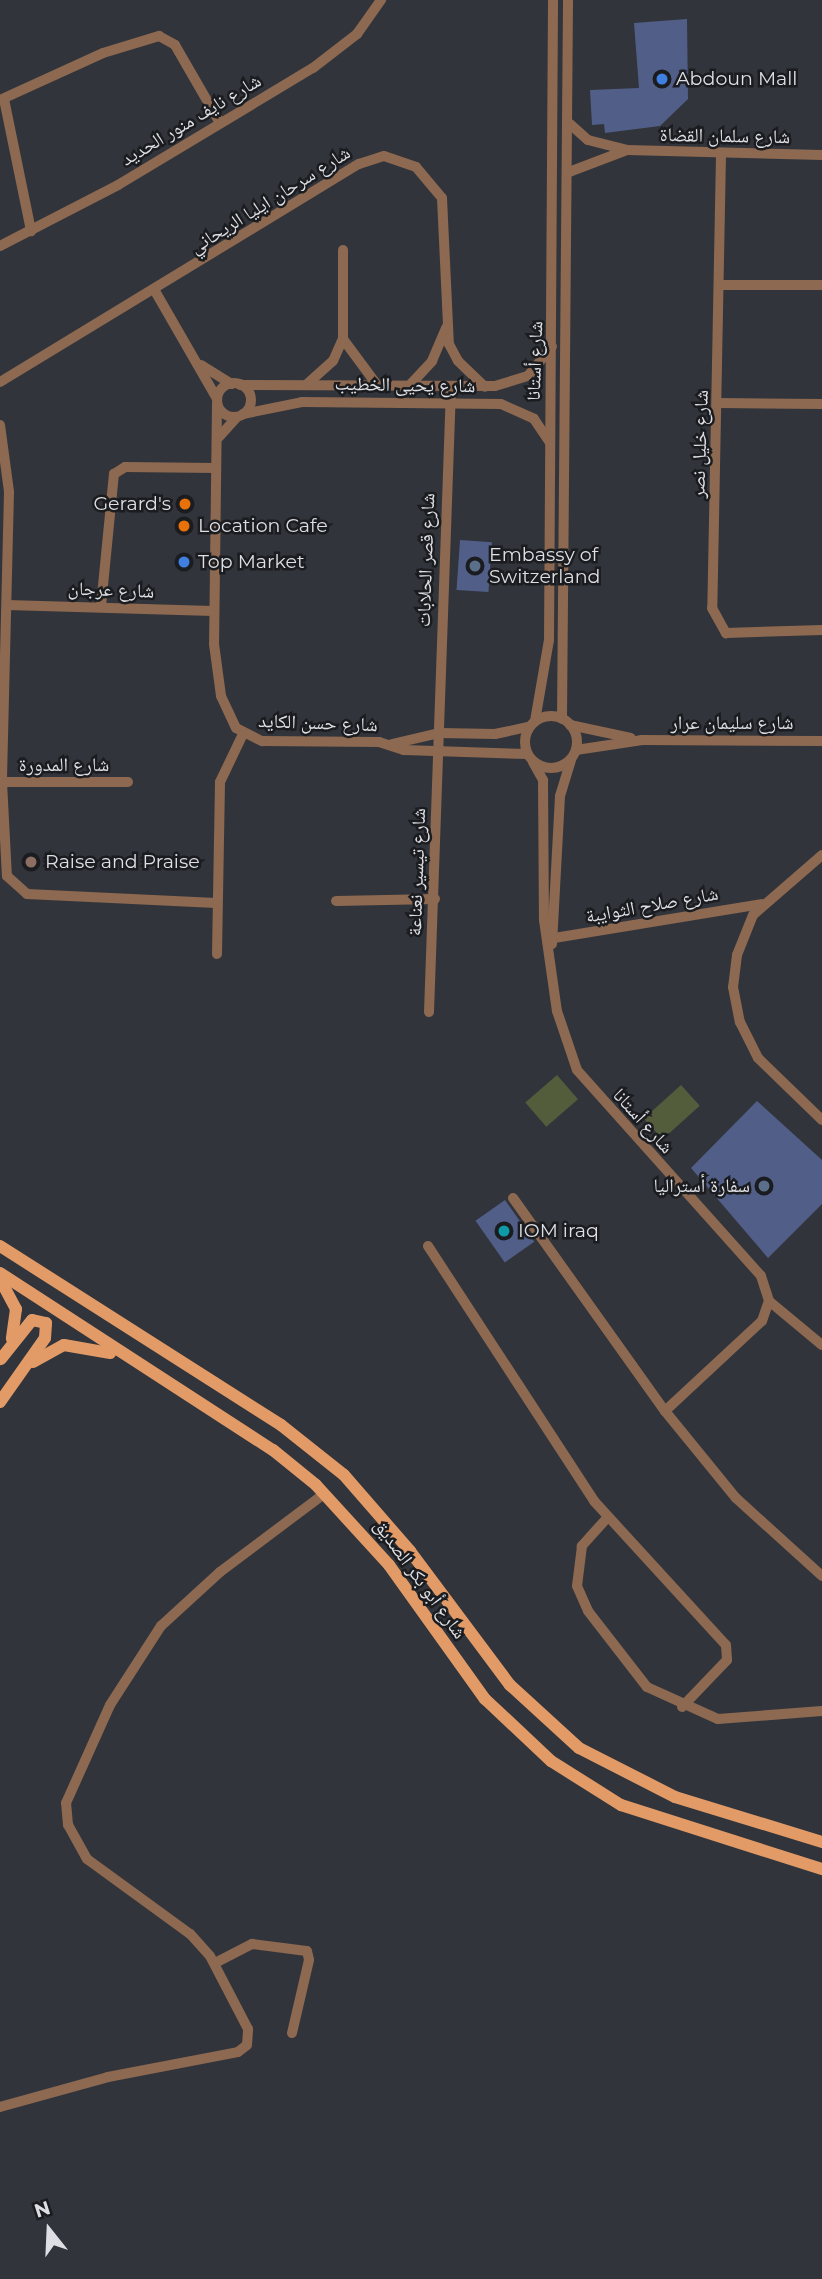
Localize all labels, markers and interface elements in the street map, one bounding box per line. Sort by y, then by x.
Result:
place label: Abdoun Mall [676,68,797,90]
street label: شارع نايف منور الحديد [117,69,265,171]
marker: Abdoun Mall [654,71,670,87]
street label: شارع سلمان القضاة [660,123,790,149]
street label: شارع سرحان ايليا الريحاني [185,141,355,259]
street label: شارع أستانا [522,321,548,401]
street label: شارع يحيى الخطيب [334,372,476,398]
street label: شارع خليل نصر [687,389,713,499]
place label: Gerard's [93,493,171,515]
street label: شارع قصر الحلابات [412,493,440,627]
marker: Gerard's [177,496,193,512]
place label: Location Cafe [198,515,328,537]
marker: Location Cafe [176,518,192,534]
place label: Embassy of Switzerland [489,544,600,588]
place label: Top Market [198,551,305,573]
marker: Top Market [176,554,192,570]
marker: Embassy of Switzerland [467,558,483,574]
street label: شارع عرجان [67,577,155,603]
street label: شارع حسن الكايد [258,710,378,736]
street label: شارع سليمان عرار [671,712,793,734]
street label: شارع المدورة [19,754,109,776]
street label: شارع تيسير نعناعة [403,808,431,936]
place label: Raise and Praise [45,851,200,873]
marker: Raise and Praise [23,854,39,870]
street label: شارع صلاح الثوايبة [584,882,720,928]
street label: شارع أستانا [608,1084,678,1158]
place label: سفارة أستراليا [654,1175,750,1197]
marker: سفارة أستراليا [756,1178,772,1194]
place label: IOM iraq [518,1220,599,1242]
marker: IOM iraq [496,1223,512,1239]
street label: شارع أبو بكر الصديق [369,1515,471,1643]
north arrow [14,2195,84,2265]
text: N [31,2196,53,2223]

